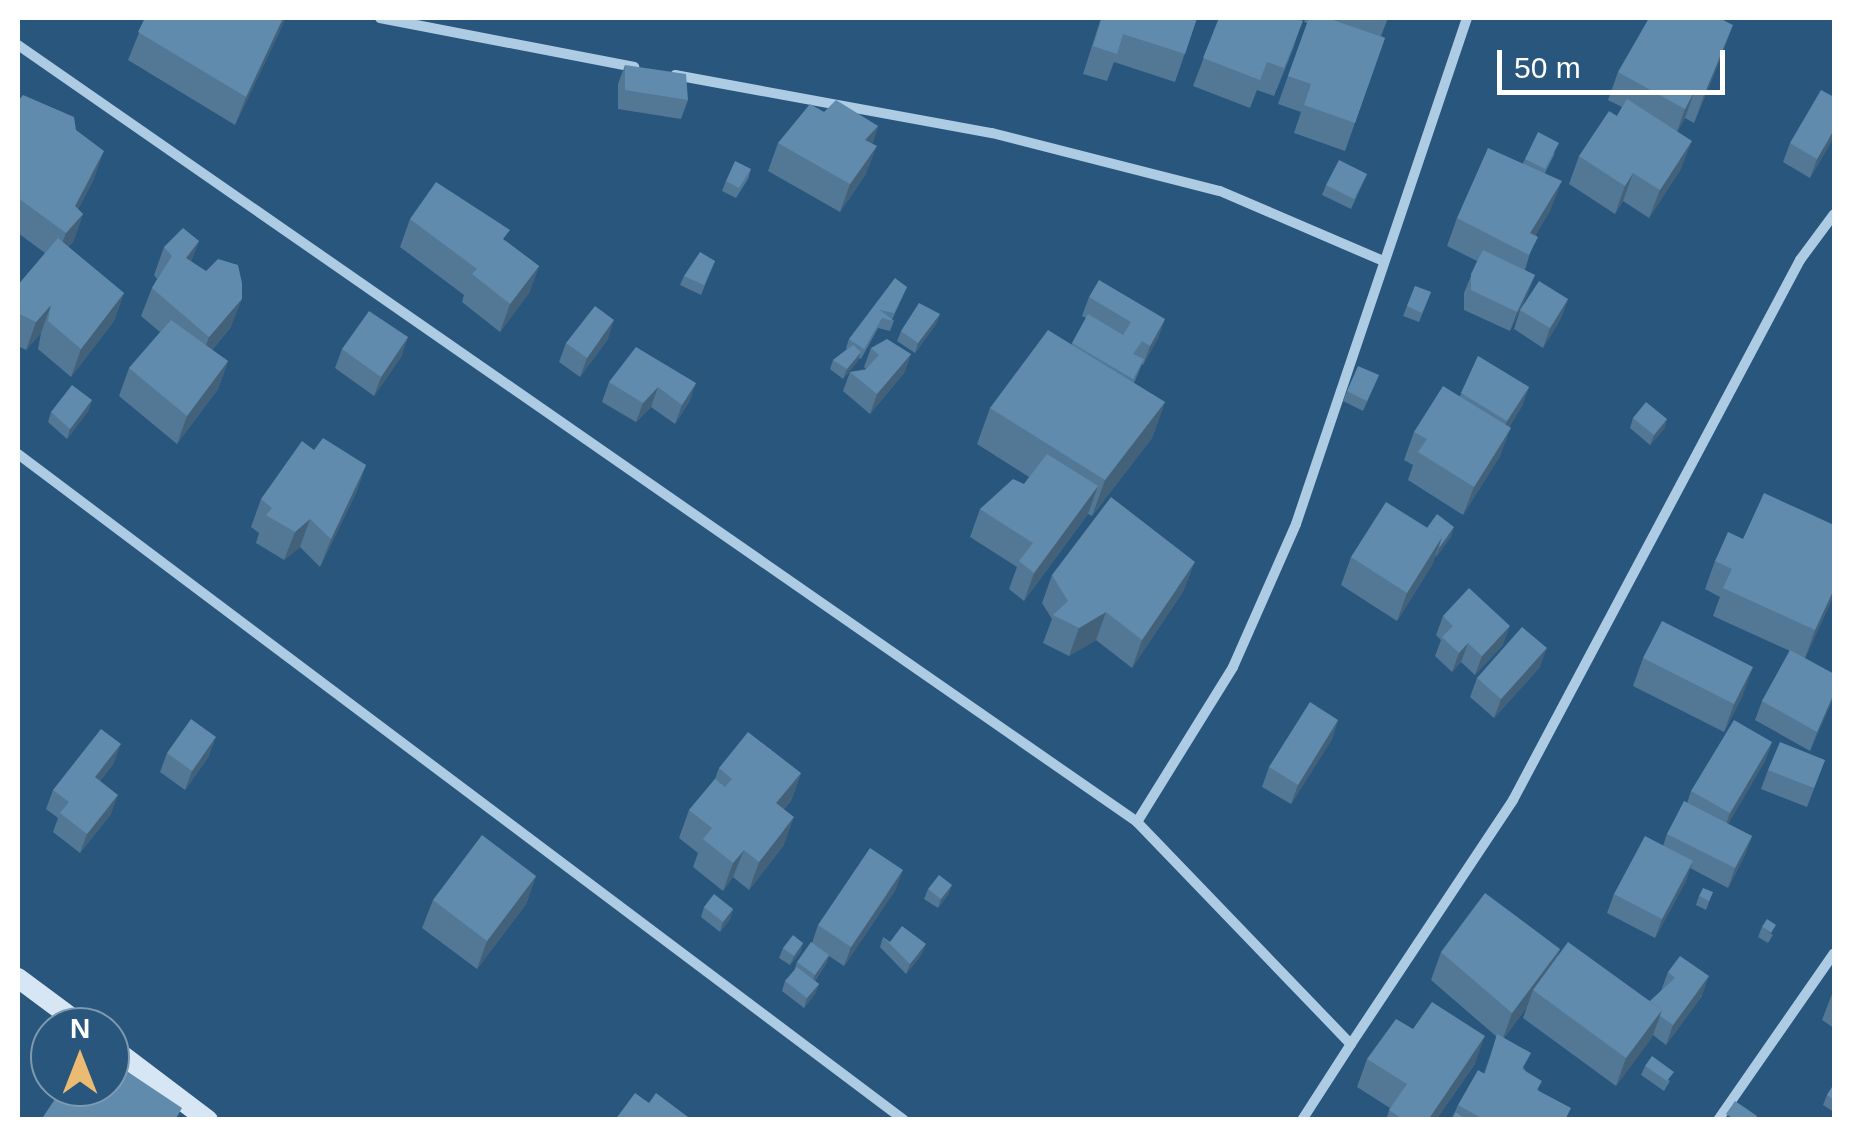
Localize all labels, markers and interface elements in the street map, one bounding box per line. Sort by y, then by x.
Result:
scale bar [1502,30,1730,92]
text: 50 m [1514,51,1581,84]
north arrow [30,1007,130,1107]
text: N [70,1013,90,1044]

